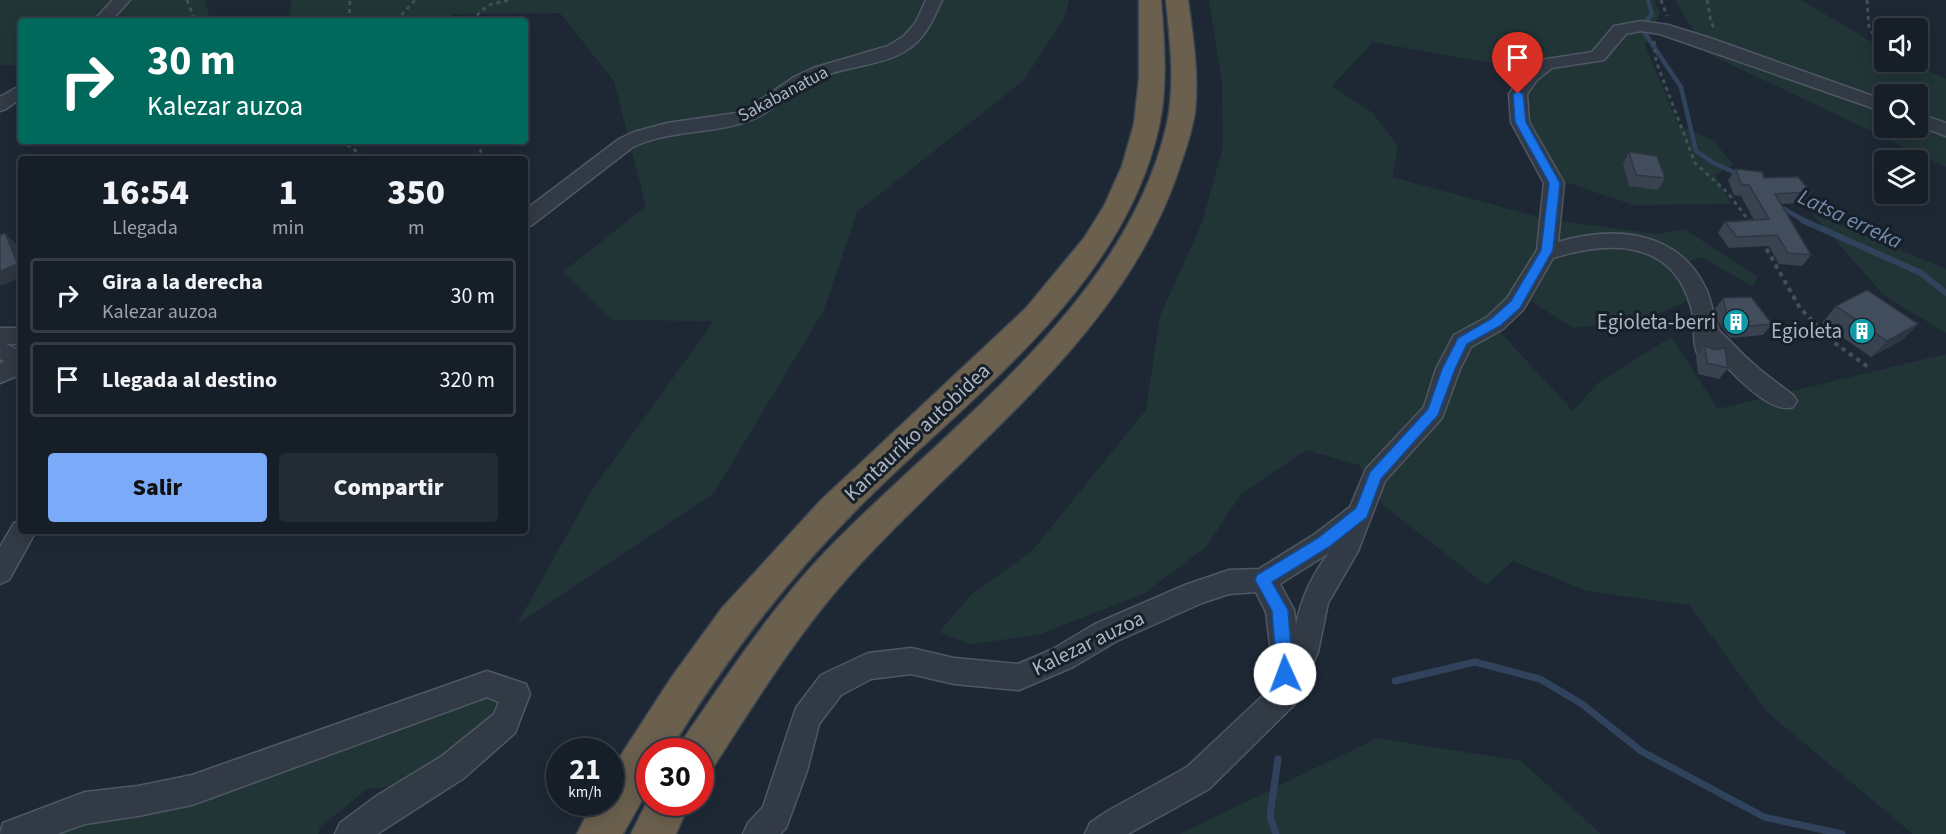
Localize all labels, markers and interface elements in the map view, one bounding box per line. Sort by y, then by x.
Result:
map controls [1874,18,1928,204]
button: sound [1874,18,1928,72]
text: 30 m [147,31,236,91]
pin [1492,32,1543,94]
icon: arrive [1501,41,1534,74]
icon: right [48,42,126,120]
street label: Sakabanatua [733,60,833,128]
button: search [1874,84,1928,138]
text: Kalezar auzoa [147,87,303,126]
button: layers [1874,150,1928,204]
text: 16:54 [101,167,189,218]
text: 1 [279,167,298,218]
text: 350 [387,167,445,218]
water label: Latsa erreka [1793,181,1908,257]
text: Llegada [112,214,178,242]
text: min [272,214,304,242]
text: m [408,214,424,242]
text: Gira a la derecha [102,266,263,298]
icon: right [51,279,84,312]
text: 30 m [450,280,495,312]
text: Kalezar auzoa [102,298,218,326]
place label: Egioleta-berri [1597,307,1716,337]
building icon: Egioleta-berri [1721,307,1751,337]
place label: Egioleta [1771,316,1842,346]
building icon: Egioleta [1847,316,1877,346]
street label: Kantauriko autobidea [837,356,997,508]
icon: arrive [51,363,84,396]
text: Llegada al destino [102,364,277,396]
text: 320 m [440,364,495,396]
button: Salir [48,453,267,522]
button: Compartir [279,453,498,522]
street label: Kalezar auzoa [1027,603,1149,683]
position arrow [1253,642,1317,706]
speed limit sign: 30 [636,738,714,816]
text: 21 [569,748,601,791]
text: km/h [568,782,602,803]

